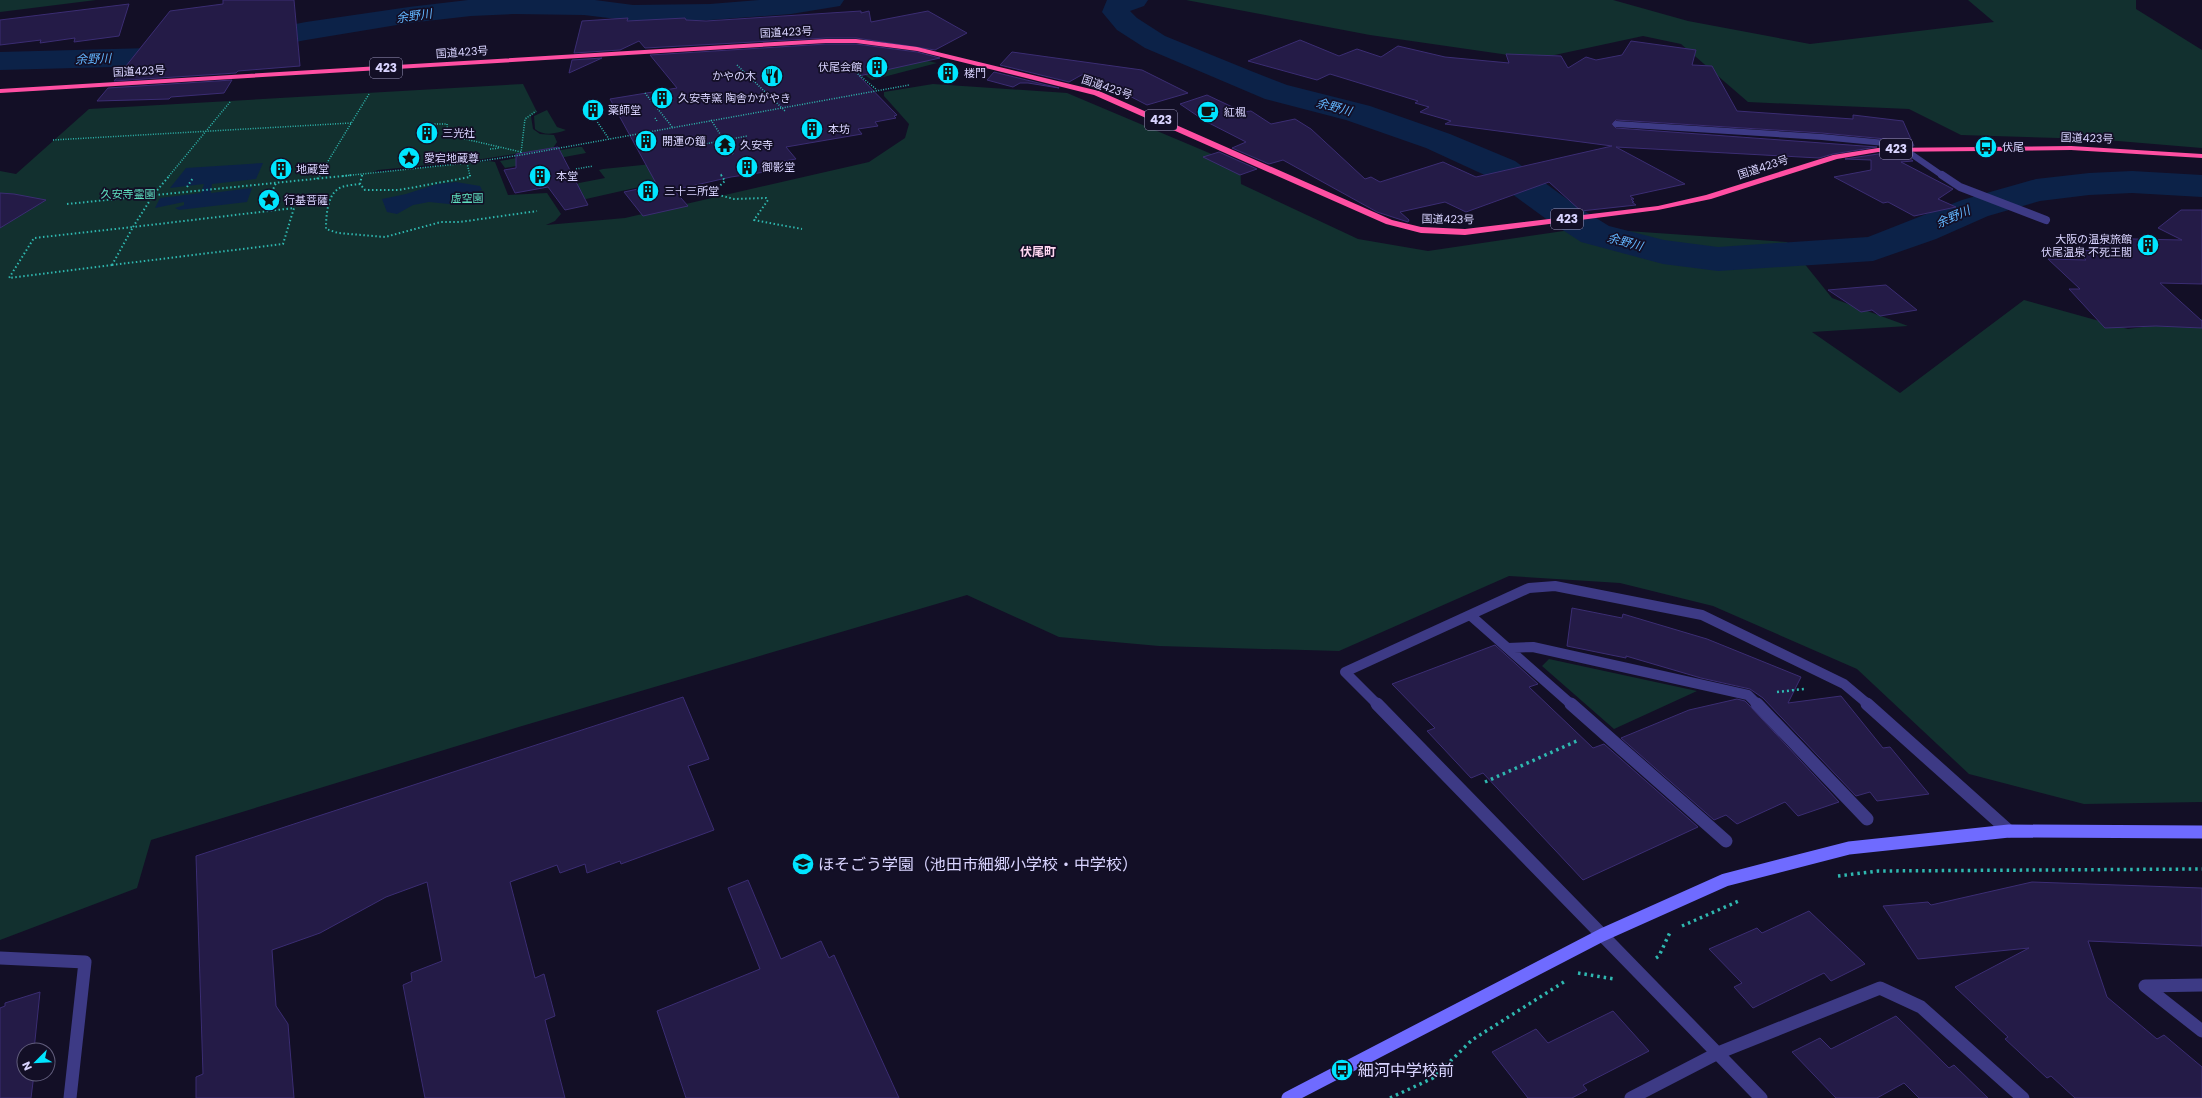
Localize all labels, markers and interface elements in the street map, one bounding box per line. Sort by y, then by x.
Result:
water label: 余野川 [395,4,435,26]
street label: 国道423号 [759,23,813,41]
street label: 国道423号 [435,42,489,62]
water label: 余野川 [75,49,113,68]
building icon: 伏尾会館 [864,54,890,80]
road number: 423 [370,58,402,78]
place label: 伏尾会館 [818,59,862,75]
building icon: 楼門 [935,60,961,86]
street label: 国道423号 [112,62,166,80]
restaurant icon: かやの木 [759,63,785,89]
place label: 楼門 [964,65,986,81]
place label: かやの木 [712,68,756,84]
street label: 国道423号 [1079,71,1135,103]
building icon: 久安寺窯 陶舎かがやき [649,85,675,111]
place label: 久安寺窯 陶舎かがやき [678,90,791,106]
water label: 余野川 [1315,94,1356,120]
building icon: 薬師堂 [580,97,606,123]
cafe icon: 紅楓 [1195,99,1221,125]
place label: 薬師堂 [608,102,641,118]
place label: 紅楓 [1224,104,1246,120]
road number: 423 [1145,110,1177,130]
building icon: 本坊 [799,116,825,142]
building icon: 三光社 [414,120,440,146]
place label: 本坊 [828,121,850,137]
place label: 三光社 [442,125,475,141]
building icon: 開運の鐘 [633,128,659,154]
street label: 国道423号 [2060,129,2114,147]
temple icon: 久安寺 [712,132,738,158]
place label: 開運の鐘 [662,133,706,149]
bus stop icon: 伏尾 [1973,134,1999,160]
place label: 久安寺 [740,137,773,153]
road number: 423 [1880,139,1912,159]
place label: 伏尾 [2002,139,2024,155]
place icon: 愛宕地蔵尊 [396,145,422,171]
place label: 愛宕地蔵尊 [424,150,479,166]
street label: 国道423号 [1735,151,1791,183]
building icon: 御影堂 [734,154,760,180]
building icon: 地蔵堂 [268,156,294,182]
place label: 御影堂 [761,159,795,175]
place label: 地蔵堂 [296,161,329,177]
building icon: 本堂 [527,163,553,189]
place label: 本堂 [556,168,578,184]
building icon: 三十三所堂 [635,178,661,204]
place label: 三十三所堂 [664,183,719,199]
park label: 久安寺霊園 [101,186,156,202]
place icon: 行基菩薩 [256,187,282,213]
park label: 虚空園 [451,190,484,206]
place label: 行基菩薩 [284,192,328,208]
water label: 余野川 [1933,201,1975,232]
road number: 423 [1551,209,1583,229]
street label: 国道423号 [1421,211,1475,227]
water label: 余野川 [1606,229,1647,255]
place label: 大阪の温泉旅館 伏尾温泉 不死王閣 [2041,231,2132,260]
building icon: 大阪の温泉旅館 伏尾温泉 不死王閣 [2135,232,2161,258]
district label: 伏尾町 [1020,243,1056,260]
school or university icon: ほそごう学園（池田市細郷小学校・中学校） [790,851,816,877]
place label: ほそごう学園（池田市細郷小学校・中学校） [818,853,1138,876]
north arrow [16,1042,56,1082]
bus stop icon: 細河中学校前 [1329,1057,1355,1083]
text: N [18,1059,36,1073]
place label: 細河中学校前 [1358,1059,1454,1082]

